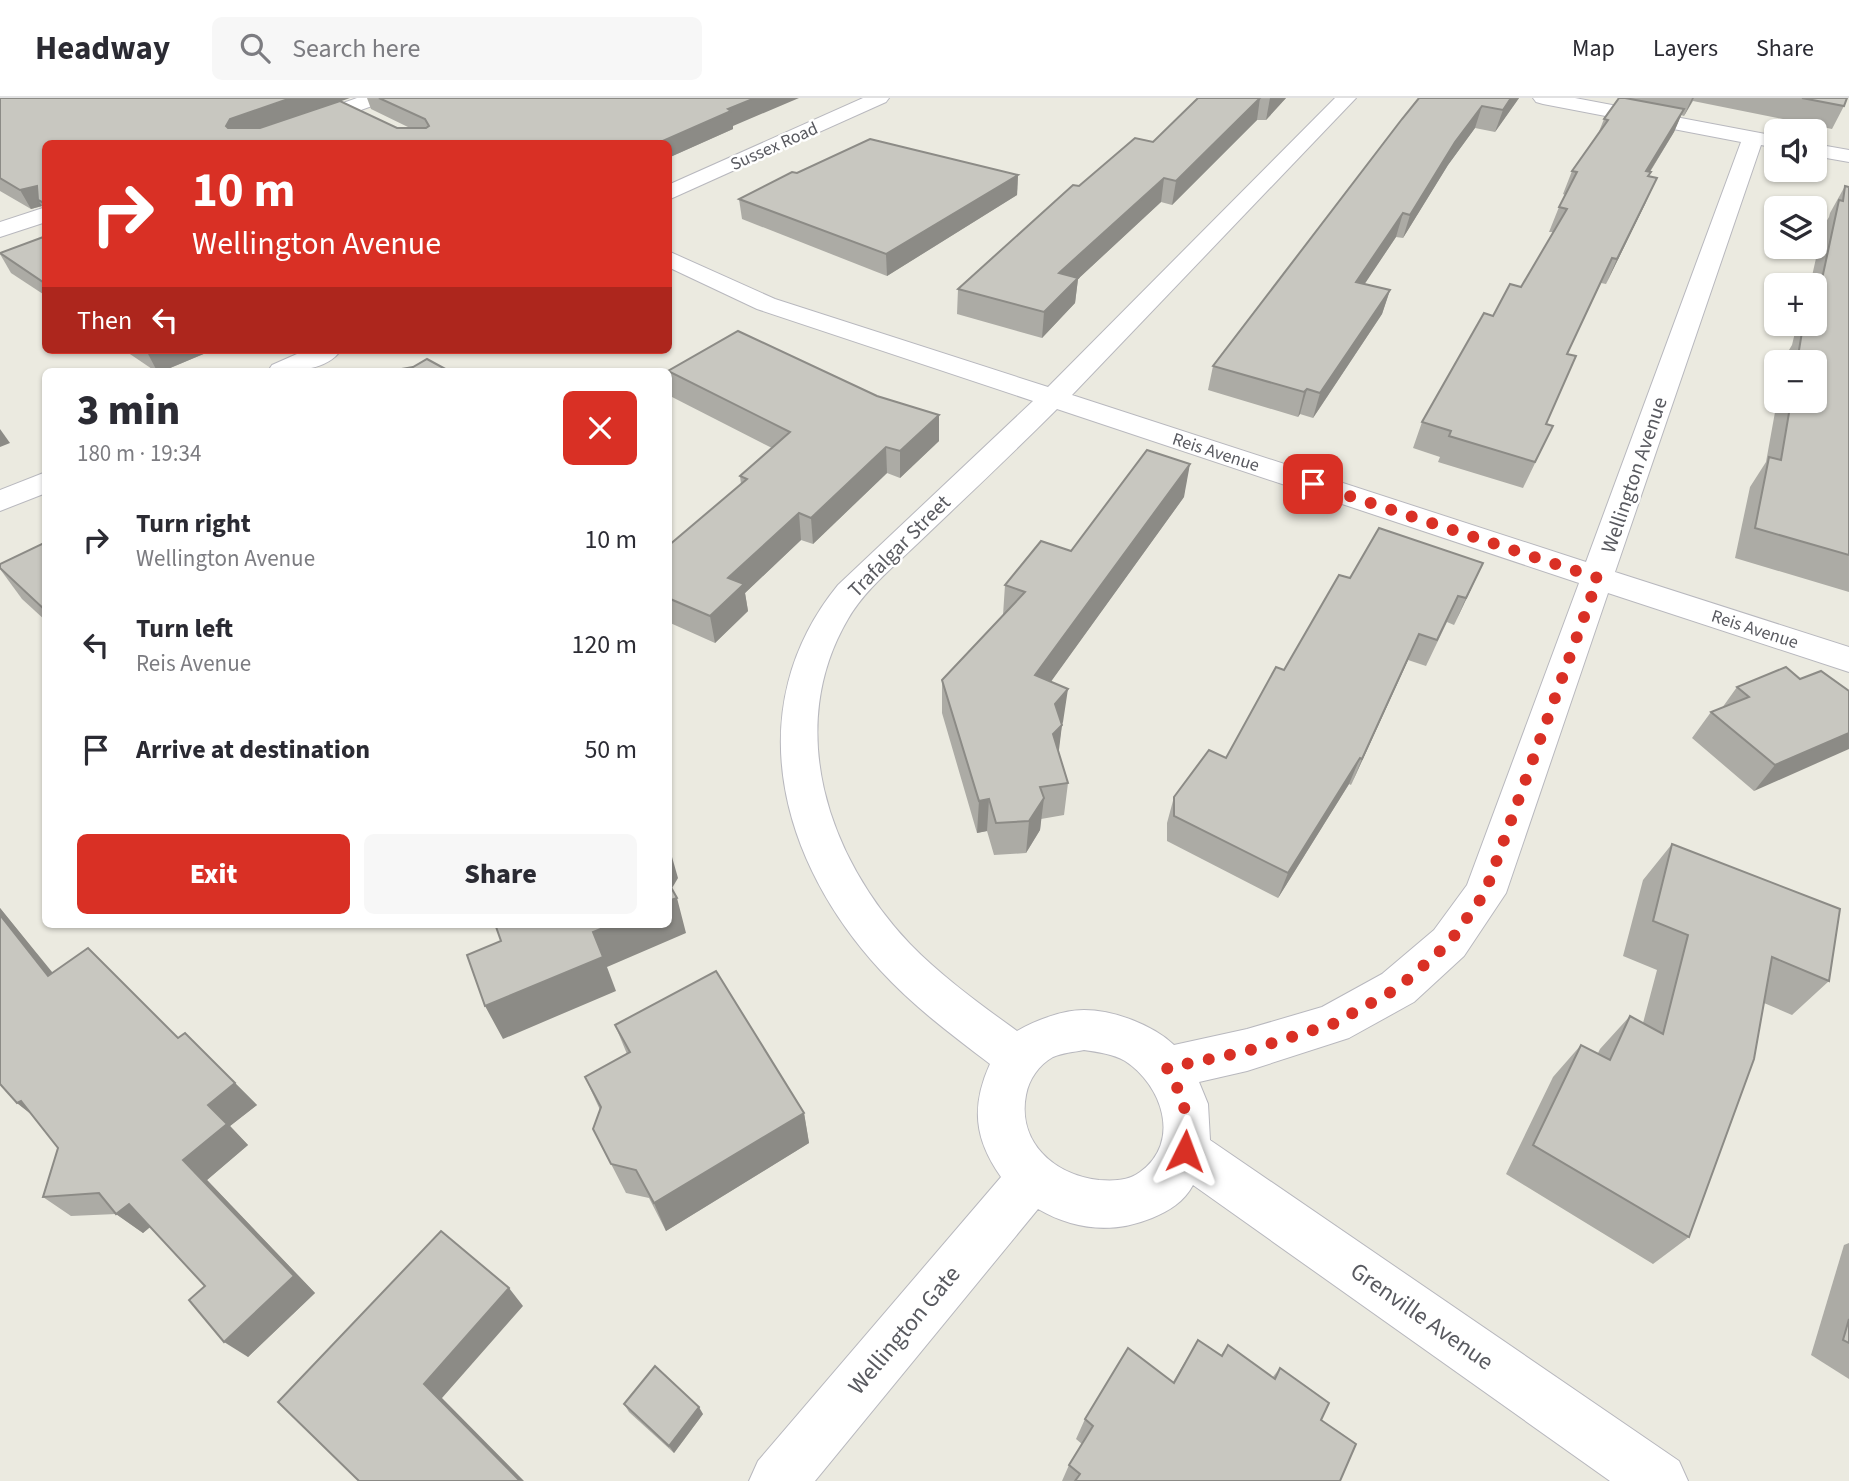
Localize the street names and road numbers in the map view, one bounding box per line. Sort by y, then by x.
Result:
street label: Sussex Road [726,116,822,177]
street label: Wellington Avenue [1593,393,1675,557]
street label: Reis Avenue [1169,427,1263,478]
street label: Trafalgar Street [841,488,957,604]
street label: Reis Avenue [1708,604,1802,655]
street label: Grenville Avenue [1343,1254,1501,1379]
street label: Wellington Gate [840,1258,969,1403]

